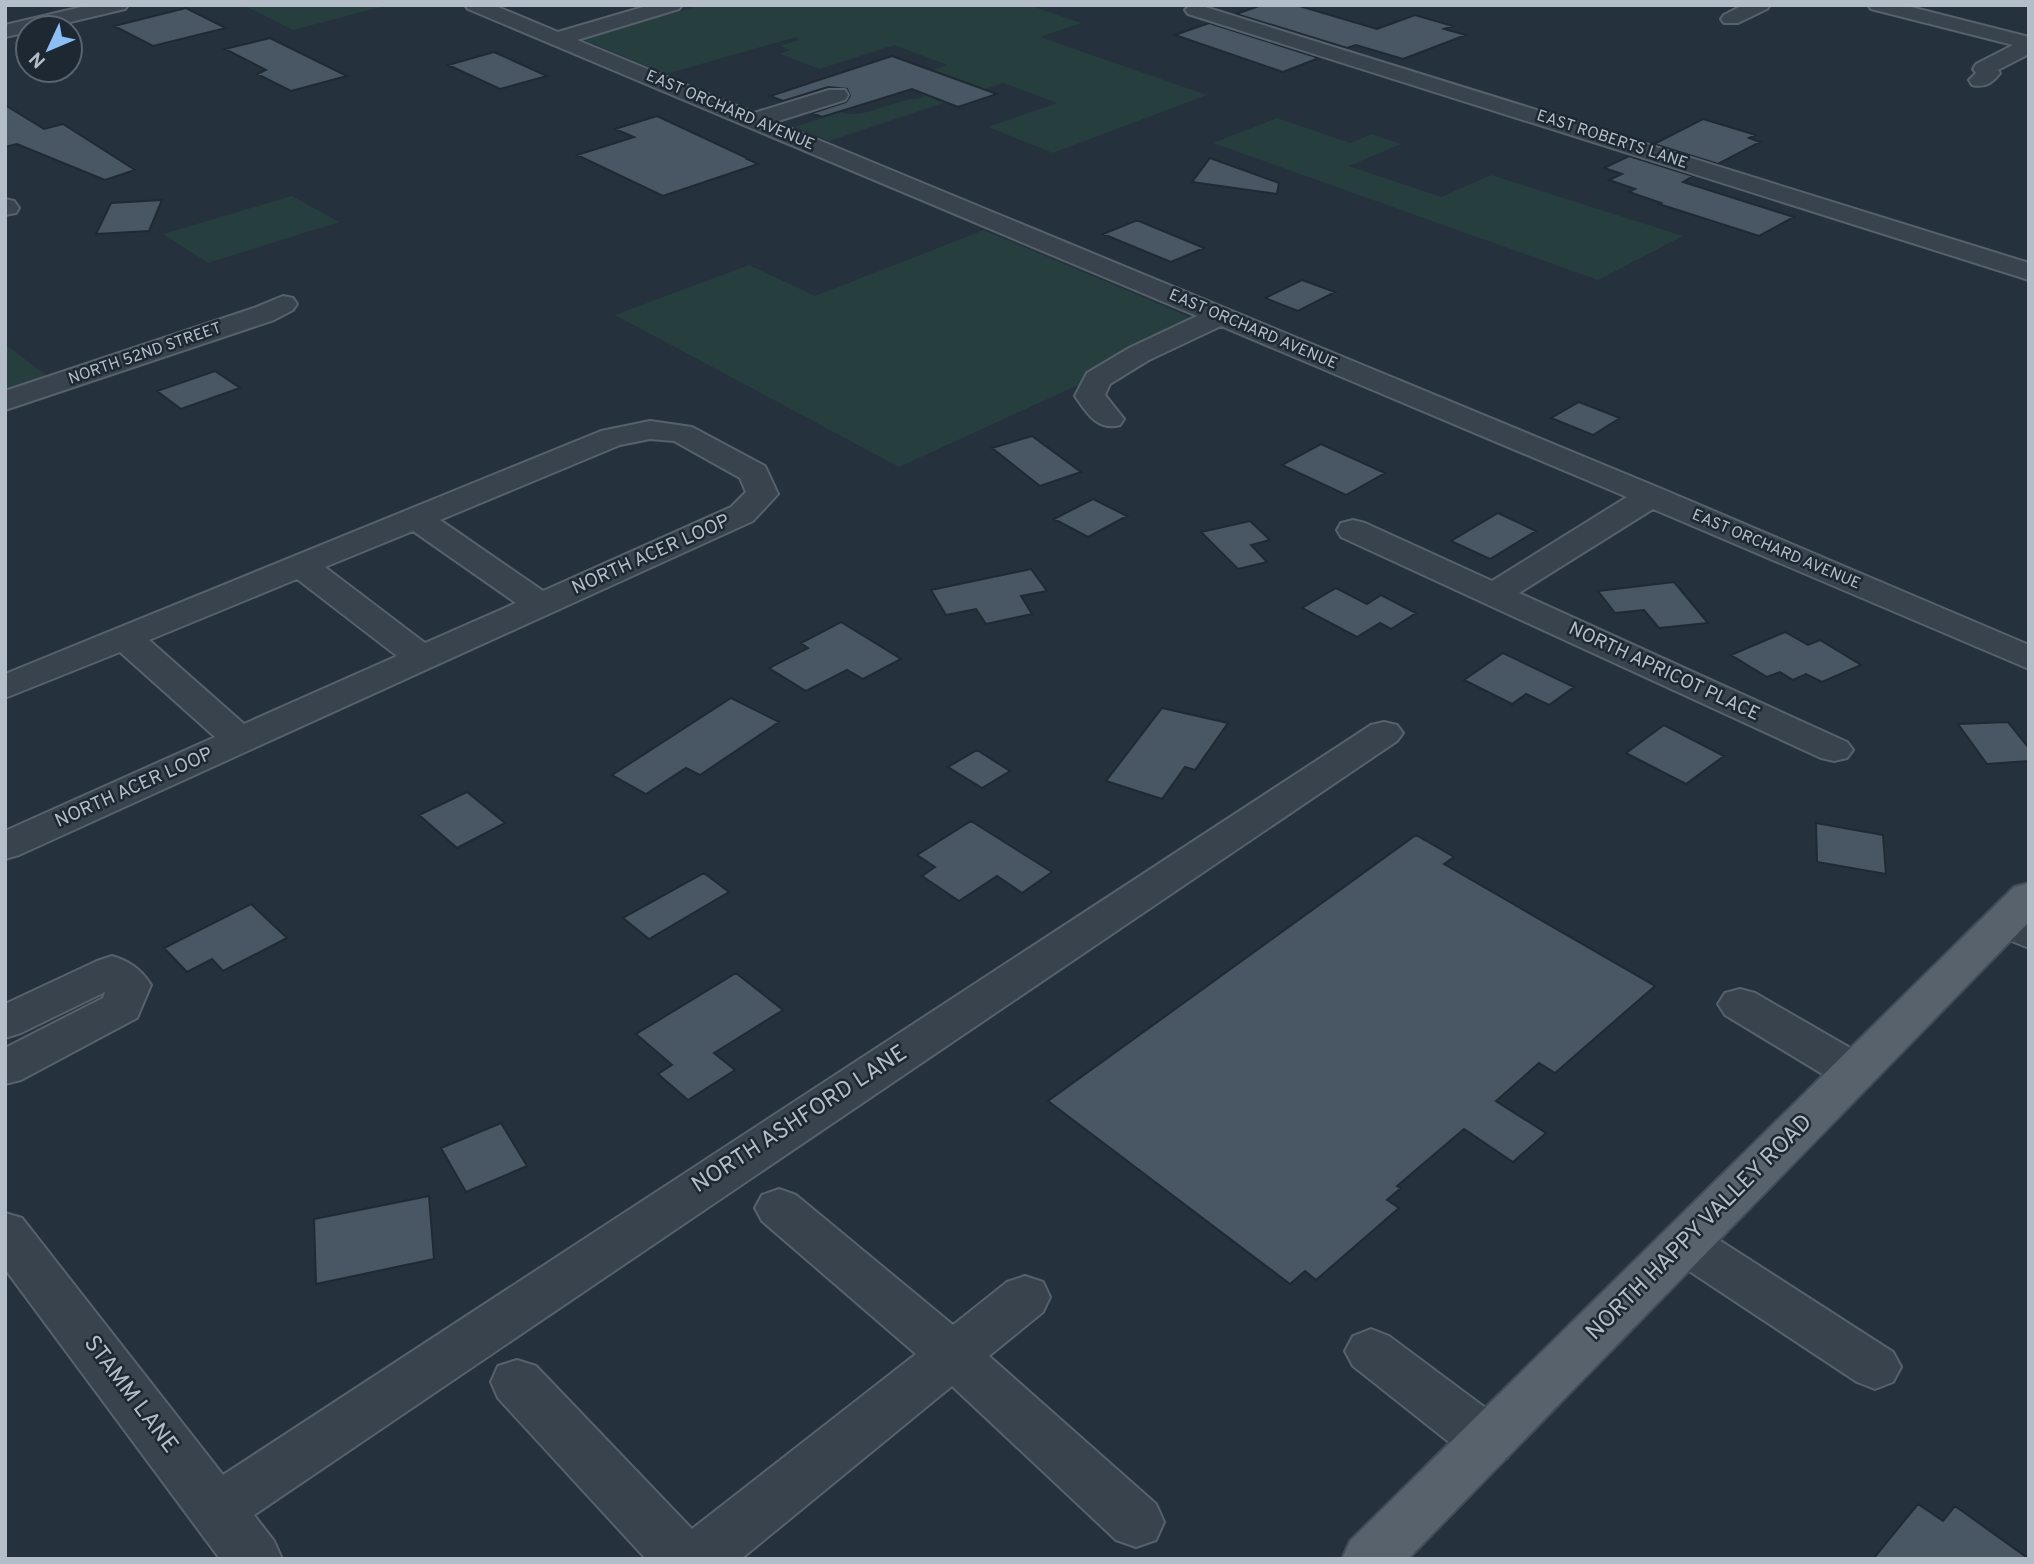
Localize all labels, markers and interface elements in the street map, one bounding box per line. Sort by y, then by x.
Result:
north arrow [14,14,84,84]
text: N [25,46,52,73]
street label: EAST ORCHARD AVENUE [643,66,817,156]
street label: EAST ROBERTS LANE [1534,106,1690,174]
street label: EAST ORCHARD AVENUE [1166,285,1340,375]
street label: NORTH 52ND STREET [66,318,224,390]
street label: EAST ORCHARD AVENUE [1689,505,1863,595]
street label: NORTH ACER LOOP [568,509,734,601]
street label: NORTH APRICOT PLACE [1565,617,1763,727]
street label: NORTH ACER LOOP [51,742,217,834]
street label: NORTH ASHFORD LANE [687,1039,913,1201]
street label: NORTH HAPPY VALLEY ROAD [1581,1109,1819,1347]
street label: STAMM LANE [76,1330,184,1460]

